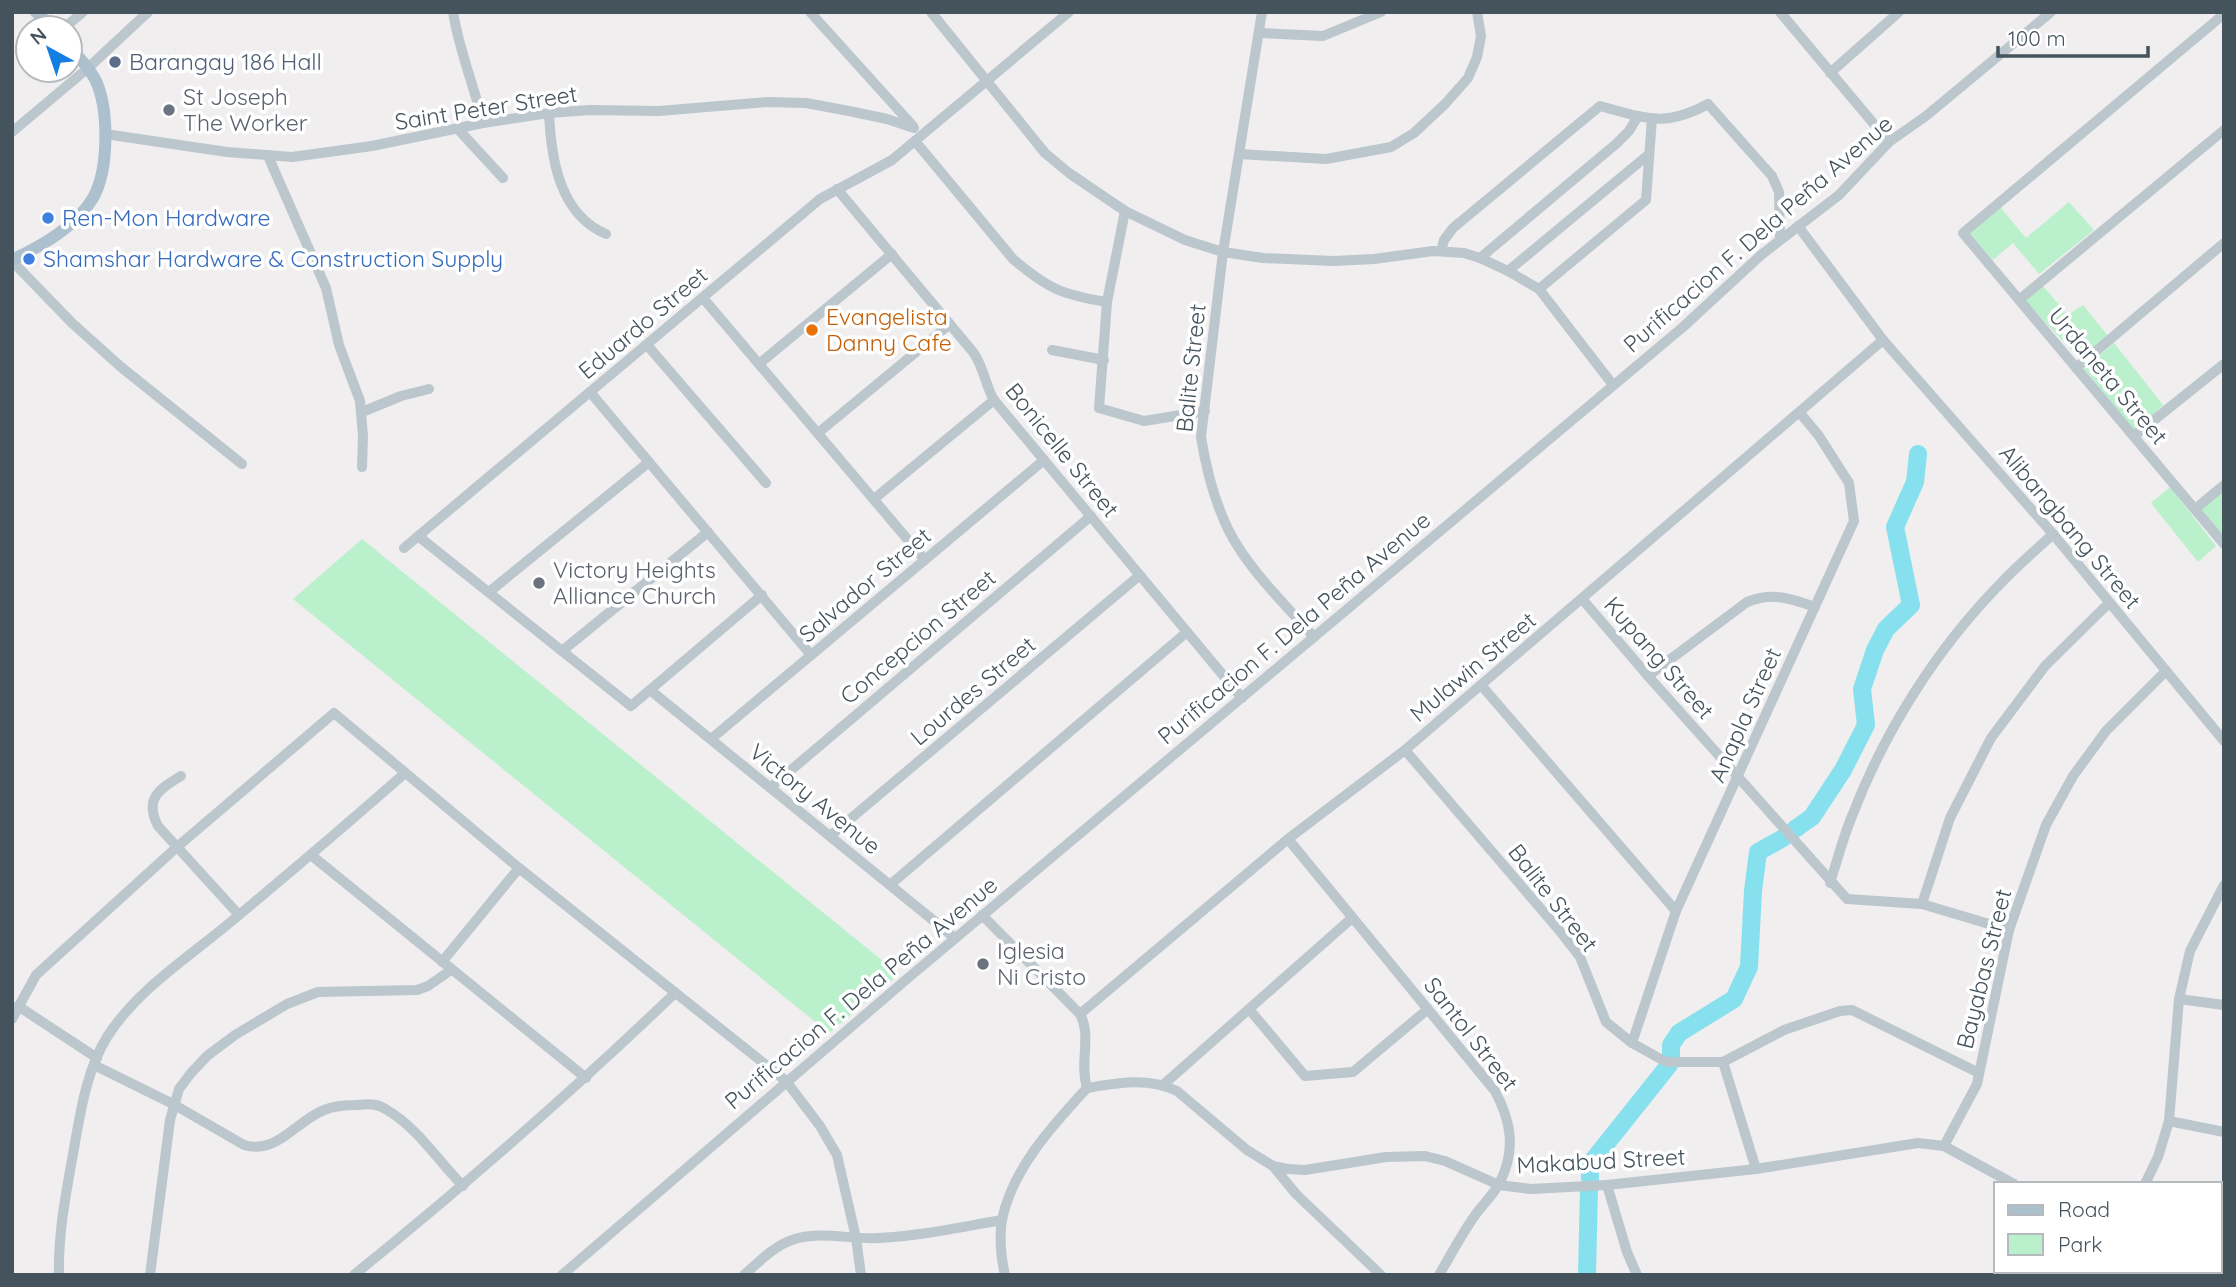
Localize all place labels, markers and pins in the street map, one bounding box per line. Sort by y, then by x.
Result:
place label: Barangay 186 Hall [129,47,322,76]
marker: Barangay 186 Hall [107,54,123,70]
place label: St Joseph The Worker [183,82,308,137]
marker: St Joseph The Worker [161,102,177,118]
place label: Ren-Mon Hardware [62,203,271,232]
marker: Ren-Mon Hardware [40,210,56,226]
place label: Shamshar Hardware & Construction Supply [43,244,503,273]
marker: Shamshar Hardware & Construction Supply [21,251,37,267]
place label: Evangelista Danny Cafe [826,302,952,357]
marker: Evangelista Danny Cafe [804,322,820,338]
place label: Victory Heights Alliance Church [553,555,716,610]
marker: Victory Heights Alliance Church [531,575,547,591]
place label: Iglesia Ni Cristo [997,936,1086,991]
marker: Iglesia Ni Cristo [975,956,991,972]

